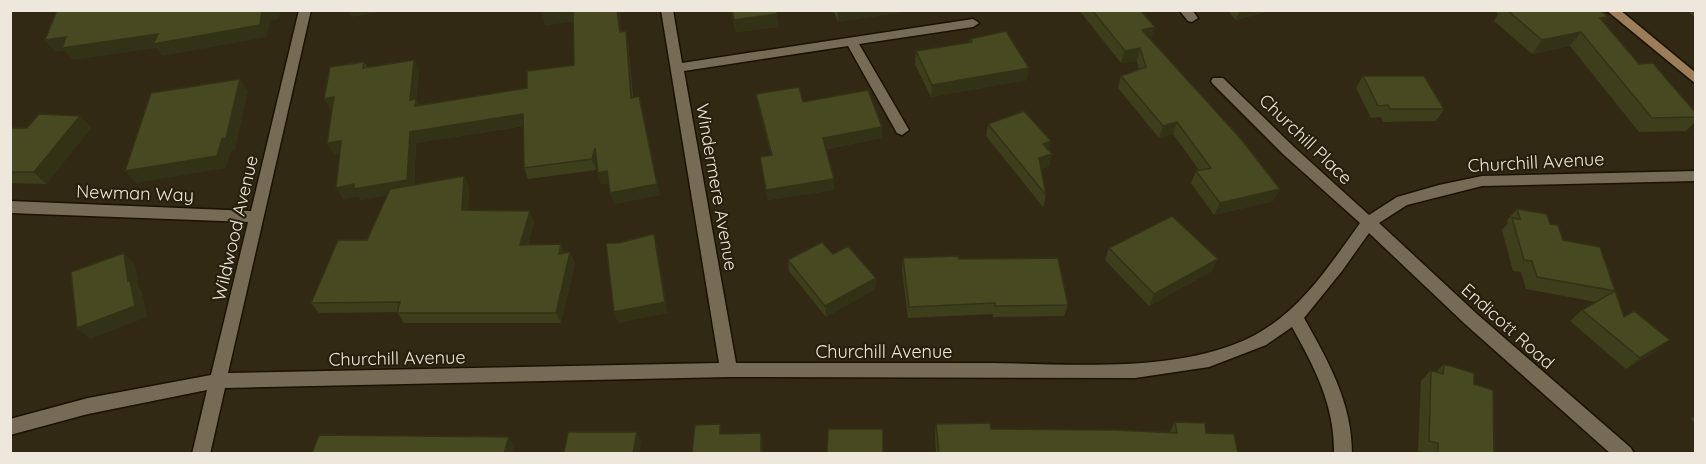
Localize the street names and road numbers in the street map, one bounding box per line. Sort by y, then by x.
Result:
street label: Churchill Place [1255,89,1357,189]
street label: Windermere Avenue [691,102,743,272]
street label: Churchill Avenue [1467,147,1605,177]
street label: Wildwood Avenue [207,153,263,303]
street label: Newman Way [76,179,194,207]
street label: Endicott Road [1457,278,1559,374]
street label: Churchill Avenue [816,340,952,363]
street label: Churchill Avenue [328,345,466,371]

